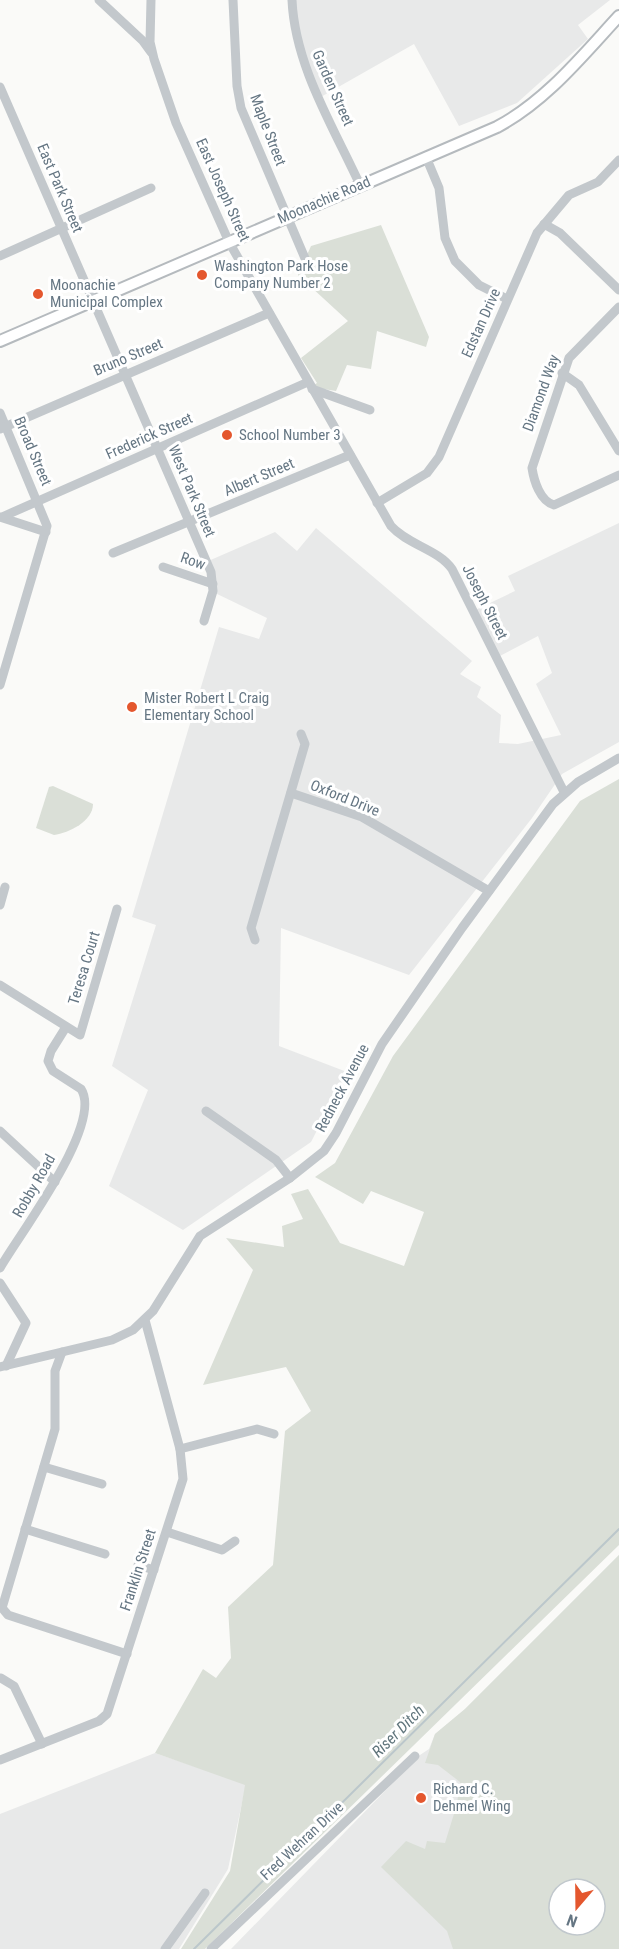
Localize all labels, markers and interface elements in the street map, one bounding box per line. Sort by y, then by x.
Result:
street label: Garden Street [308,47,358,129]
street label: Maple Street [246,92,290,168]
street label: East Joseph Street [192,136,254,244]
street label: East Park Street [33,141,87,235]
street label: Moonachie Road [275,172,373,228]
place label: Washington Park Hose Company Number 2 [214,257,348,292]
marker: Washington Park Hose Company Number 2 [195,268,209,282]
place label: Moonachie Municipal Complex [50,276,163,311]
street label: Edstan Drive [458,286,504,360]
marker: Moonachie Municipal Complex [31,287,45,301]
street label: Bruno Street [91,334,165,380]
street label: Diamond Way [519,352,563,434]
street label: Frederick Street [103,409,195,463]
street label: Broad Street [10,414,56,488]
place label: School Number 3 [239,426,341,444]
marker: School Number 3 [220,428,234,442]
street label: West Park Street [165,442,219,540]
street label: Albert Street [221,454,297,500]
street label: Row [178,548,208,574]
street label: Joseph Street [458,561,512,643]
place label: Mister Robert L Craig Elementary School [144,689,269,724]
marker: Mister Robert L Craig Elementary School [125,700,139,714]
street label: Oxford Drive [308,776,382,820]
street label: Teresa Court [64,929,104,1007]
street label: Redneck Avenue [311,1041,373,1135]
street label: Robby Road [9,1151,59,1221]
street label: Franklin Street [116,1527,160,1613]
water label: Riser Ditch [368,1701,428,1761]
place label: Richard C. Dehmel Wing [433,1780,511,1815]
marker: Richard C. Dehmel Wing [414,1791,428,1805]
street label: Fred Wehran Drive [257,1798,347,1884]
north arrow [547,1877,607,1937]
text: N [564,1910,580,1931]

